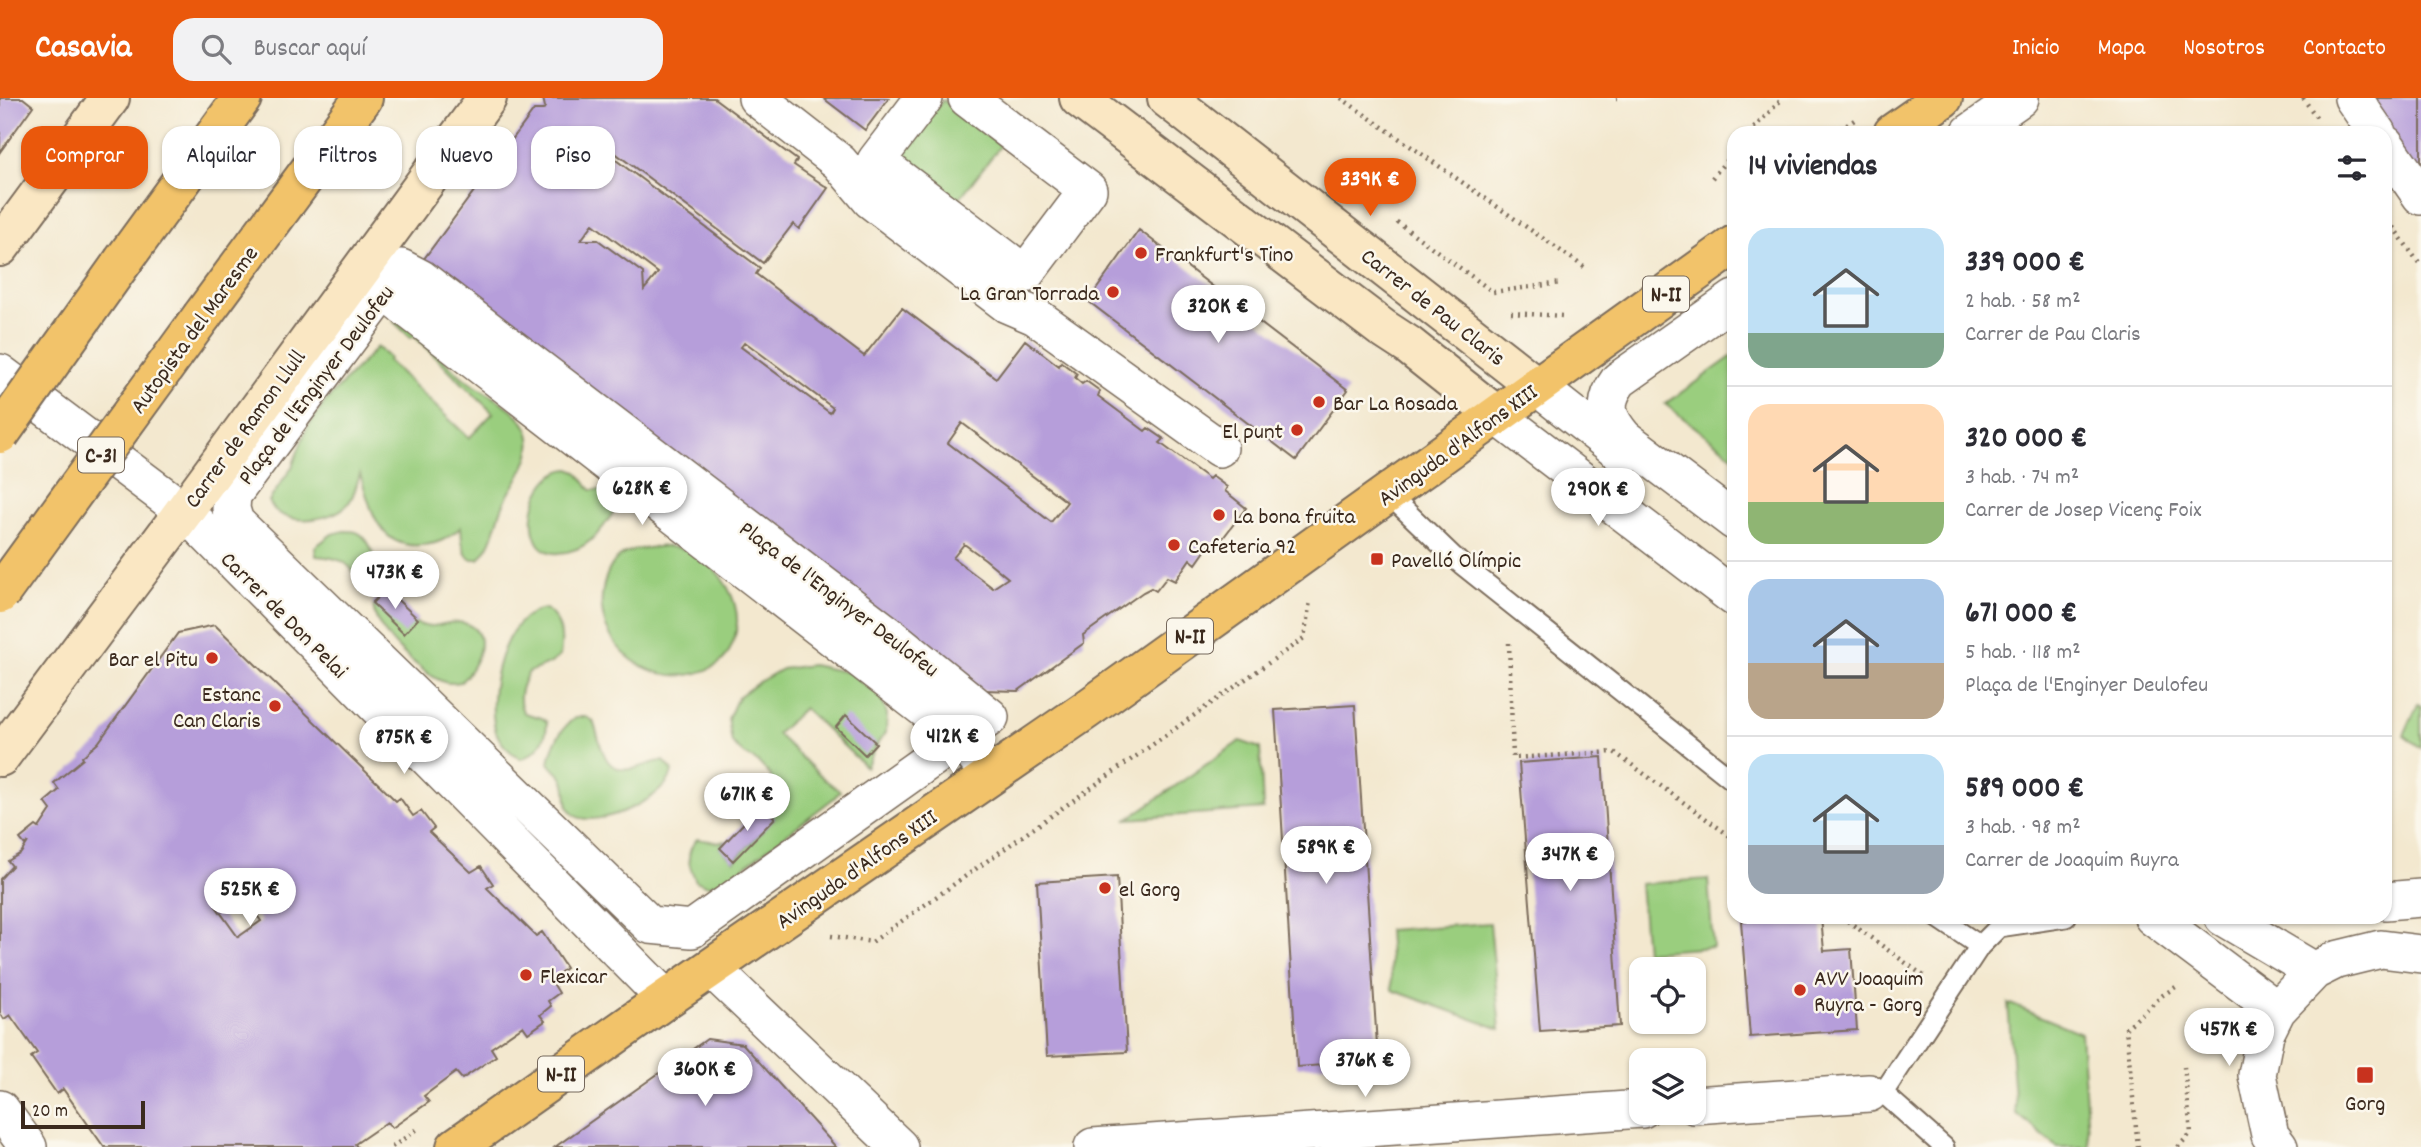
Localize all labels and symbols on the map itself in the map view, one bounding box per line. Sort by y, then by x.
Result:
pin: 339K € [1313,158,1427,218]
street label: Autopista del Maresme [124,240,268,422]
place label: Frankfurt's Tino [1155,240,1293,273]
street label: Carrer de Pau Claris [1352,242,1511,376]
marker: Frankfurt's Tino [1133,245,1149,261]
road number: N-II [1643,276,1689,312]
street label: Plaça de l'Enginyer Deulofeu [231,279,404,493]
place label: La Gran Torrada [960,279,1100,312]
marker: La Gran Torrada [1105,284,1121,300]
pin: 320K € [1161,286,1275,345]
street label: Carrer de Ramon Llull [178,343,316,516]
street label: Avinguda d'Alfons XIII [1372,377,1546,516]
place label: Bar La Rosada [1333,389,1459,422]
marker: Bar La Rosada [1311,394,1327,410]
place label: El punt [1222,417,1283,450]
marker: El punt [1289,422,1305,438]
road number: C-31 [78,438,124,472]
pin: 628K € [585,468,699,527]
pin: 290K € [1541,468,1655,528]
place label: La bona fruita [1233,502,1357,535]
marker: La bona fruita [1211,507,1227,523]
street label: Plaça de l'Enginyer Deulofeu [731,514,945,687]
place label: Cafeteria 92 [1188,532,1296,565]
marker: Cafeteria 92 [1166,537,1182,553]
street label: Carrer de Don Pelai [211,545,354,688]
place label: Pavelló Olímpic [1391,546,1521,579]
marker: Pavelló Olímpic [1369,551,1385,567]
pin: 473K € [338,552,452,611]
road number: N-II [1167,618,1213,654]
place label: Bar el Pitu [109,645,198,678]
marker: Bar el Pitu [204,650,220,666]
place label: Estanc Can Claris [173,680,261,739]
marker: Estanc Can Claris [267,698,283,714]
pin: 875K € [347,716,461,776]
pin: 412K € [896,716,1010,775]
pin: 671K € [690,774,804,833]
street label: Avinguda d'Alfons XIII [770,803,946,939]
pin: 589K € [1269,826,1383,886]
pin: 347K € [1513,834,1627,893]
pin: 525K € [193,868,307,928]
place label: el Gorg [1119,875,1180,908]
marker: el Gorg [1097,880,1113,896]
place label: Flexicar [540,962,608,995]
place label: AVV Joaquim Ruyra - Gorg [1814,964,1924,1023]
marker: Flexicar [518,967,534,983]
marker: AVV Joaquim Ruyra - Gorg [1792,982,1808,998]
pin: 457K € [2172,1009,2286,1068]
pin: 376K € [1308,1040,1422,1099]
pin: 360K € [648,1048,762,1108]
road number: N-II [538,1056,584,1091]
marker: Gorg [2355,1065,2375,1085]
place label: Gorg [2345,1089,2385,1122]
scale bar [21,1098,145,1130]

